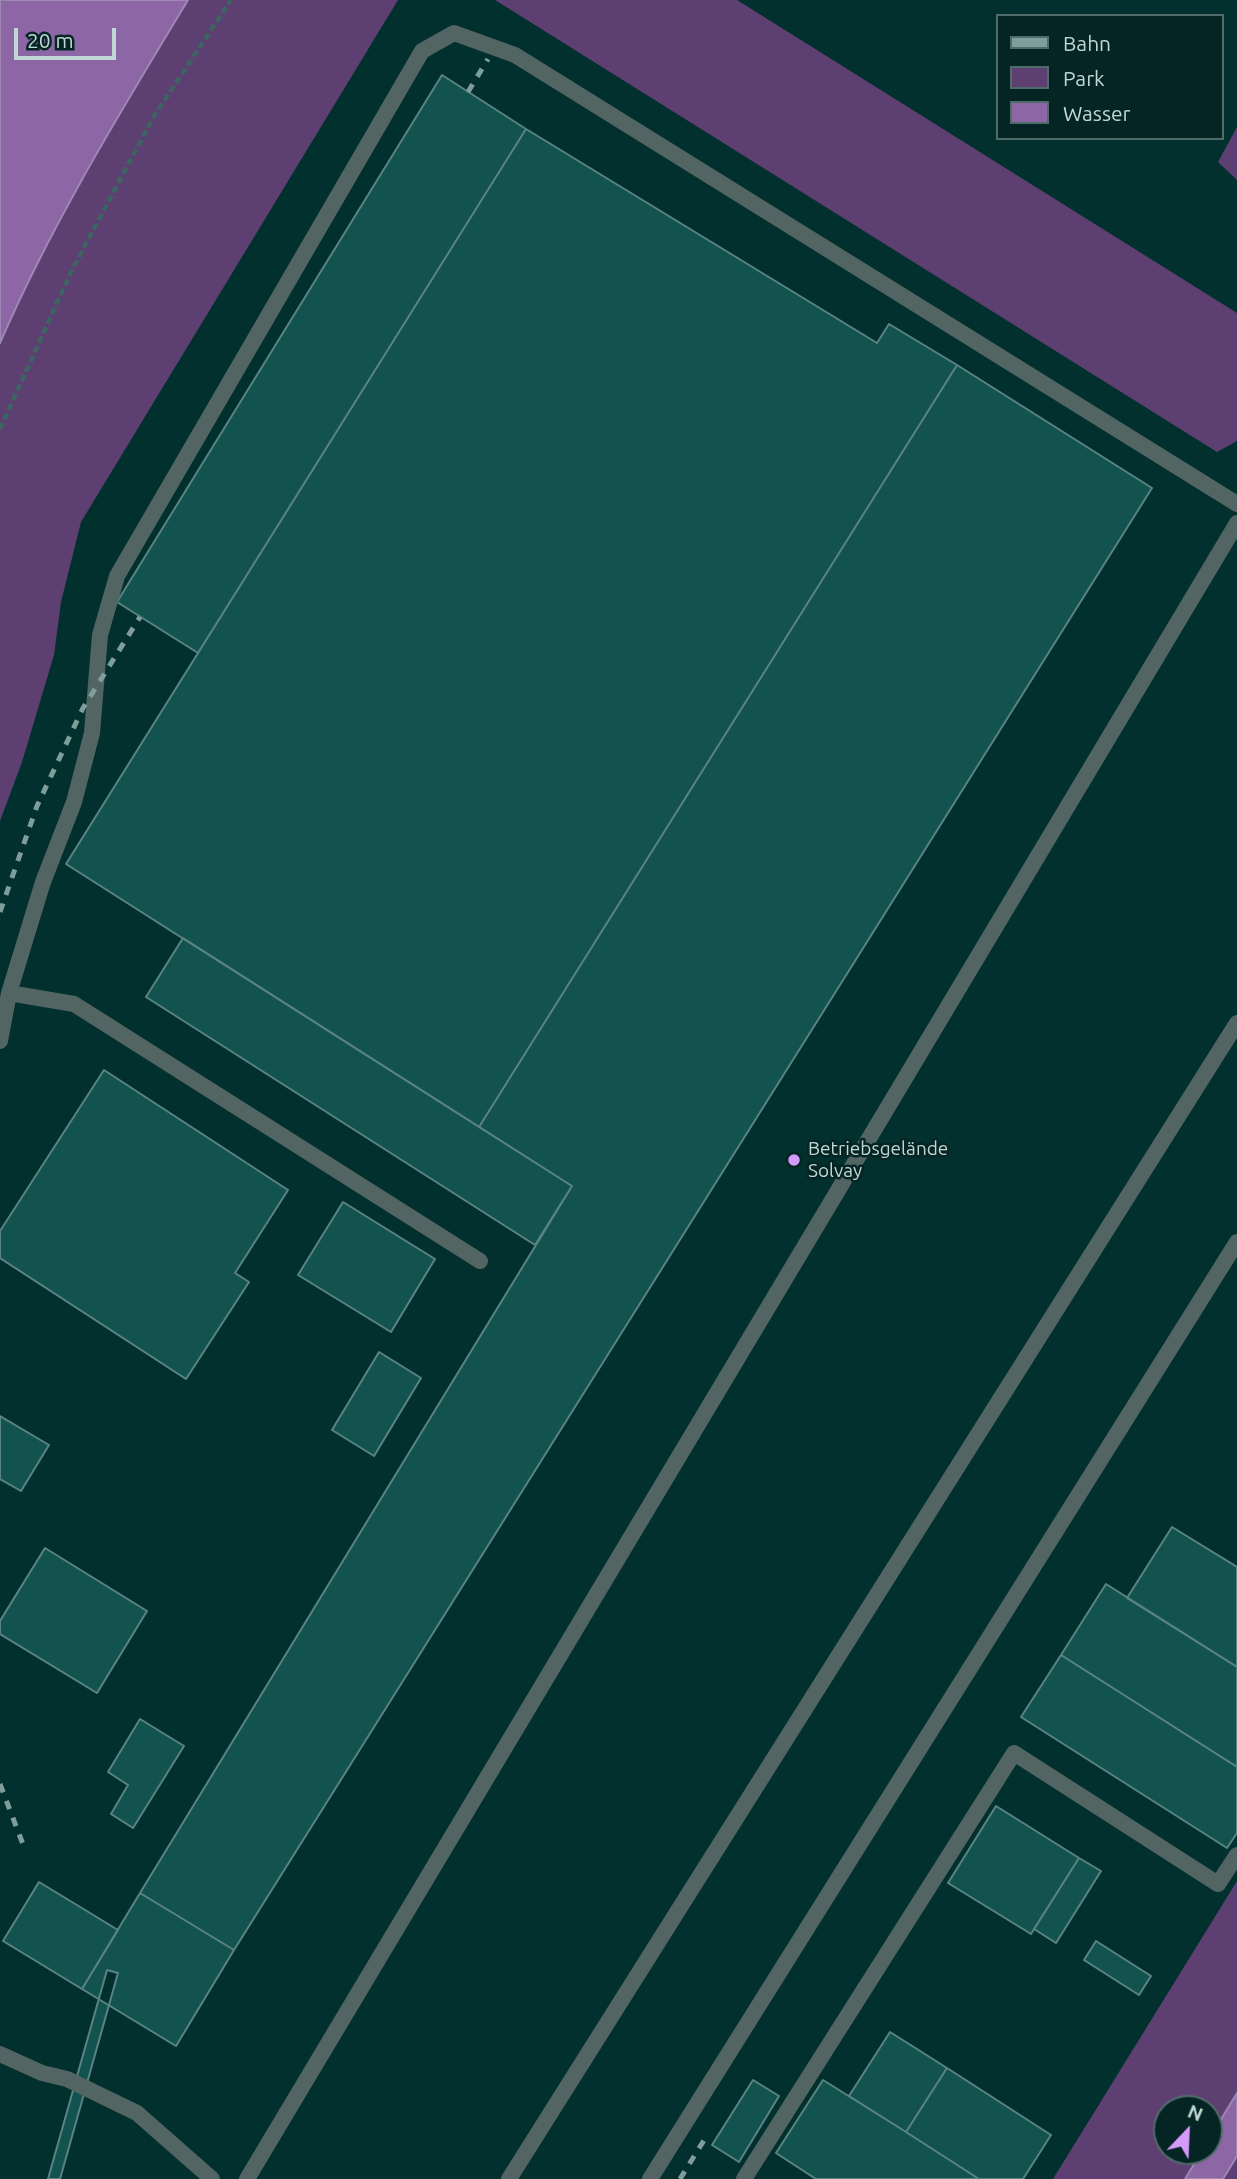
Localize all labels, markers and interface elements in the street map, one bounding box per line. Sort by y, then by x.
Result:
scale bar [18,14,119,58]
legend [996,14,1223,140]
text: 20 m [27,28,74,52]
text: Bahn [1063,31,1111,55]
text: Park [1063,66,1105,90]
text: Wasser [1063,101,1131,125]
place label: Betriebsgelände Solvay [808,1138,948,1182]
marker: Betriebsgelände Solvay [786,1152,802,1168]
north arrow [1153,2095,1223,2165]
text: N [1185,2100,1206,2125]

